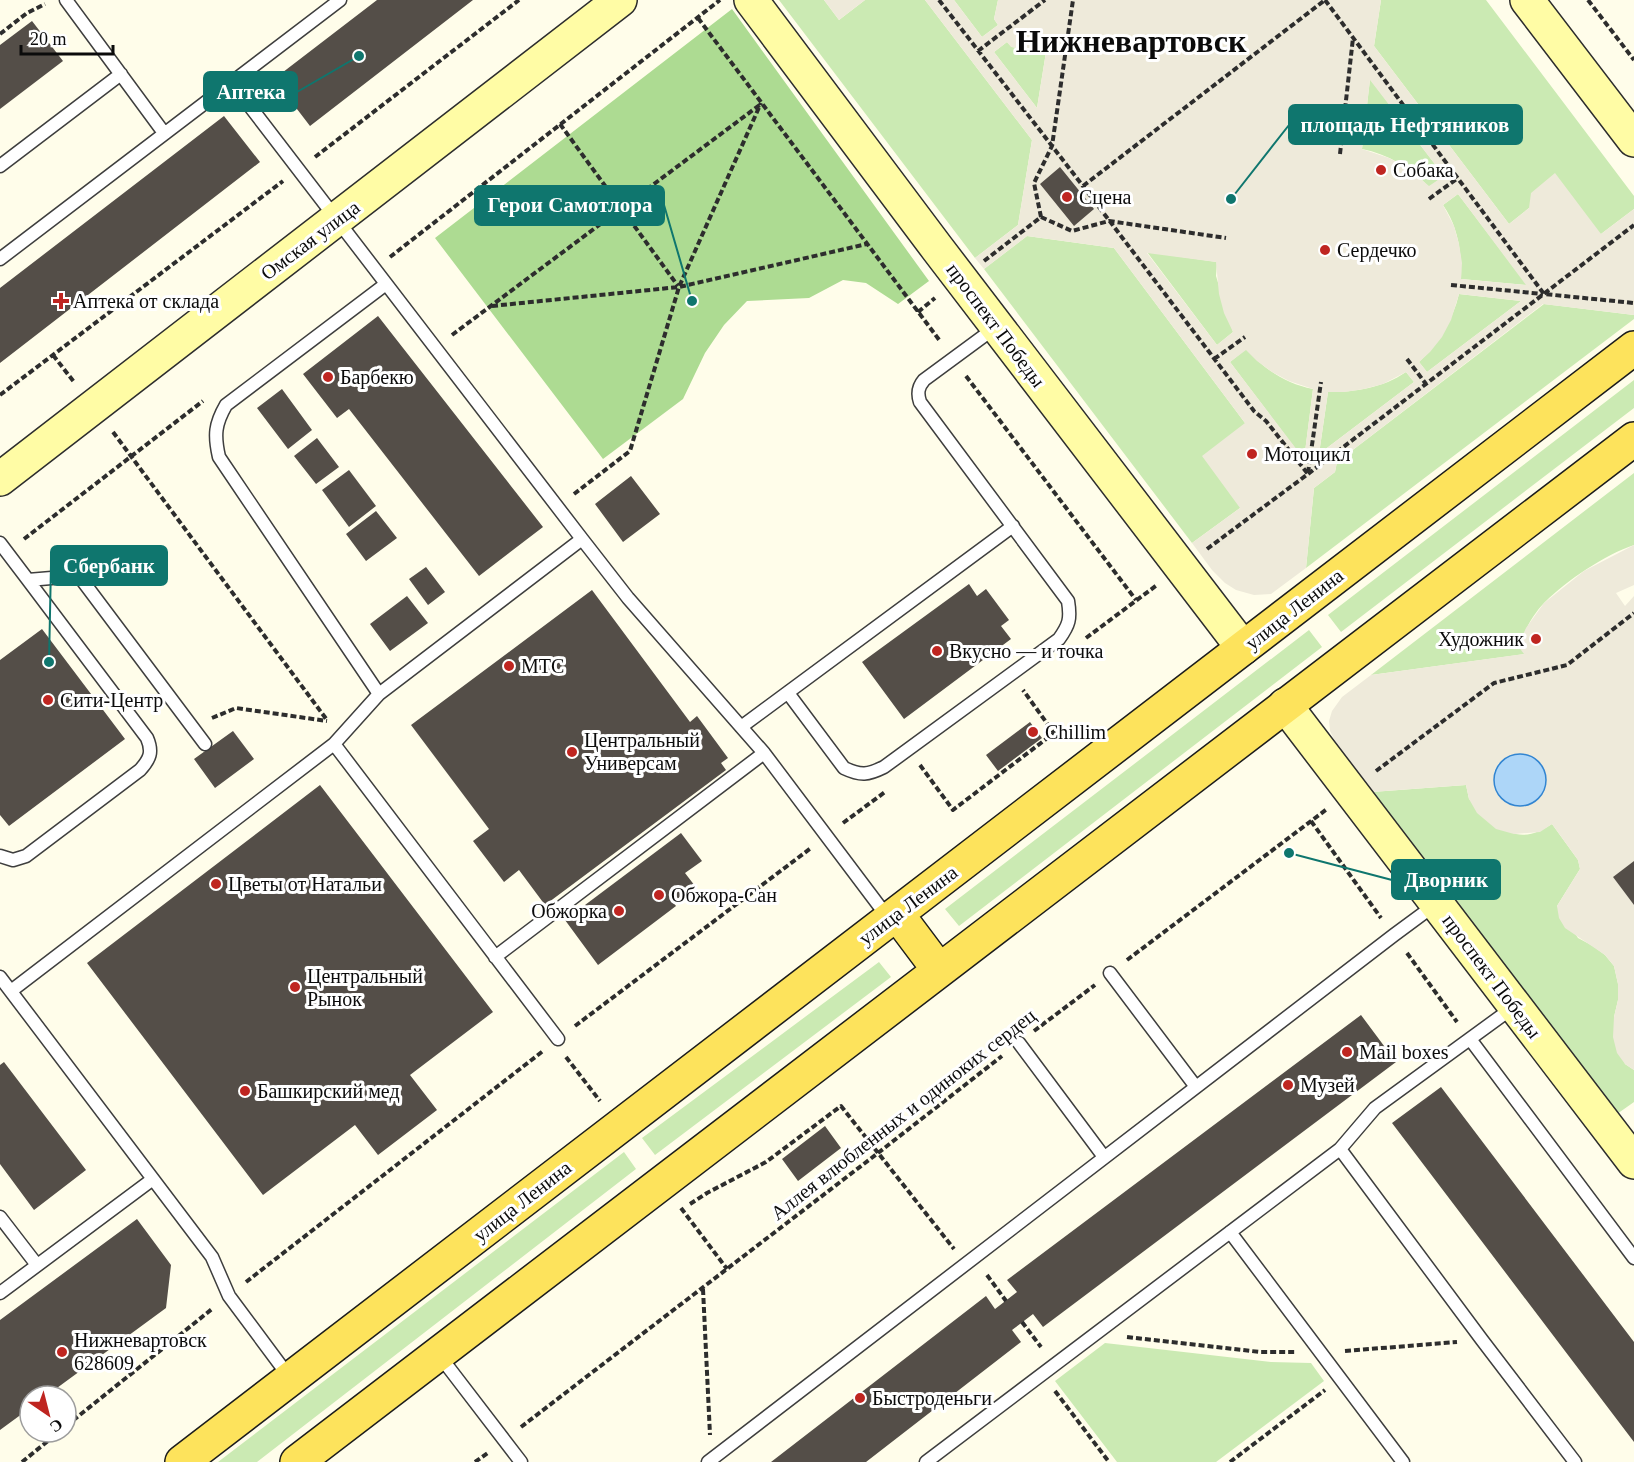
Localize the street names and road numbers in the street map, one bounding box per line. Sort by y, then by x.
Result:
street label: Омская улица [256,196,364,285]
street label: проспект Победы [941,259,1050,392]
street label: улица Ленина [1241,564,1348,655]
street label: улица Ленина [854,861,962,950]
street label: проспект Победы [1437,910,1546,1043]
street label: Аллея влюбленных и одиноких сердец [766,1004,1040,1225]
street label: улица Ленина [469,1156,576,1247]

